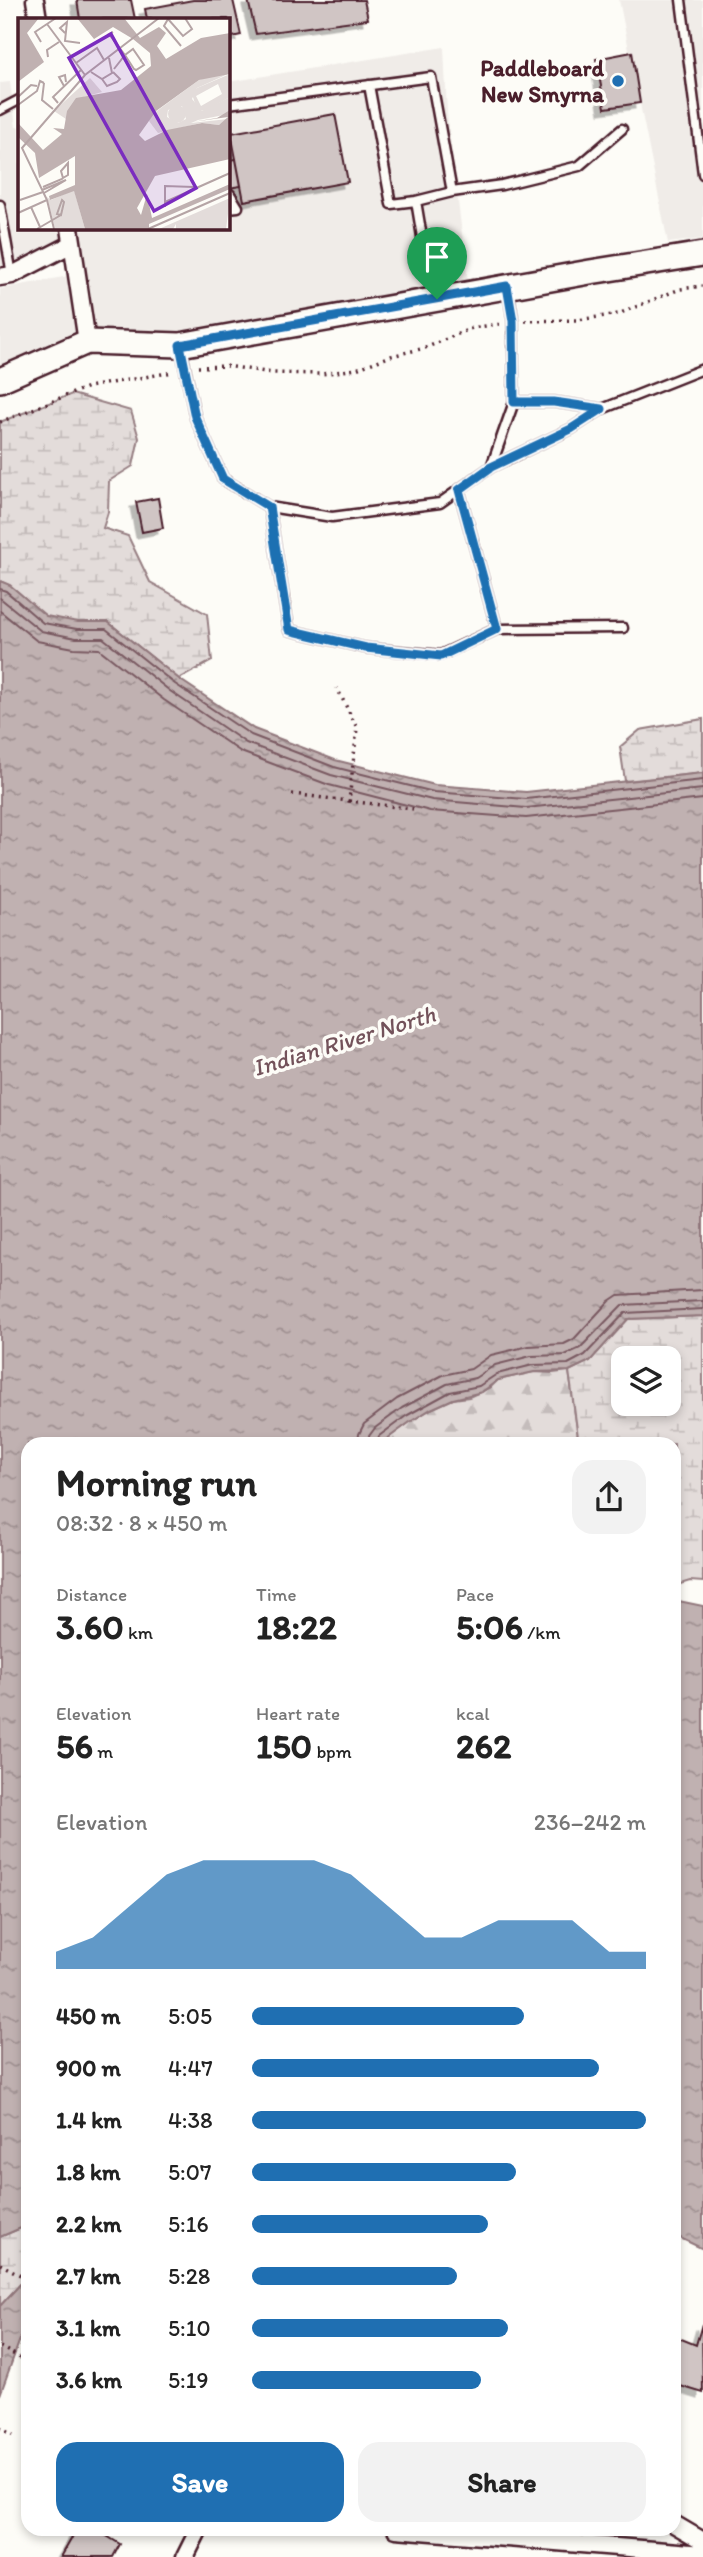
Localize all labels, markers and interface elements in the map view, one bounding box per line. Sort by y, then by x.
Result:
inset map [18,18,229,229]
place label: Paddleboard New Smyrna [480,54,605,108]
marker: Paddleboard New Smyrna [610,73,626,89]
pin [407,227,467,299]
icon: arrive [418,238,456,276]
water label: Indian River North [249,999,439,1082]
map controls [611,1346,681,1416]
button: layers [611,1346,681,1416]
text: Morning run [56,1460,257,1506]
button: share [572,1460,646,1534]
text: 08:32 · 8 × 450 m [56,1509,228,1537]
text: Distance [56,1583,127,1606]
text: Time [256,1583,297,1606]
text: Pace [456,1583,494,1606]
text: 3.60 [56,1606,124,1648]
text: 18:22 [256,1606,337,1648]
text: 5:06 [456,1606,523,1648]
text: km [124,1621,153,1644]
text: /km [523,1621,560,1644]
text: Elevation [56,1702,132,1725]
text: Heart rate [256,1702,340,1725]
text: kcal [456,1702,490,1725]
text: 56 [56,1725,93,1767]
text: 150 [256,1725,312,1767]
text: 262 [456,1725,511,1767]
text: m [93,1740,113,1763]
text: bpm [312,1740,352,1763]
text: Elevation [56,1808,147,1836]
text: 236–242 m [534,1808,646,1836]
text: 450 m [56,2002,121,2030]
text: 5:05 [168,2002,212,2030]
text: 900 m [56,2054,121,2082]
text: 4:47 [168,2054,213,2082]
text: 1.4 km [56,2106,122,2134]
text: 4:38 [168,2106,213,2134]
text: 1.8 km [56,2158,121,2186]
text: 5:07 [168,2158,211,2186]
text: 2.2 km [56,2210,121,2238]
text: 5:16 [168,2210,209,2238]
text: 2.7 km [56,2262,121,2290]
text: 5:28 [168,2262,210,2290]
text: 3.1 km [56,2314,120,2342]
text: 5:10 [168,2314,211,2342]
text: 3.6 km [56,2366,122,2394]
text: 5:19 [168,2366,208,2394]
button: Save [56,2442,344,2522]
button: Share [358,2442,646,2522]

